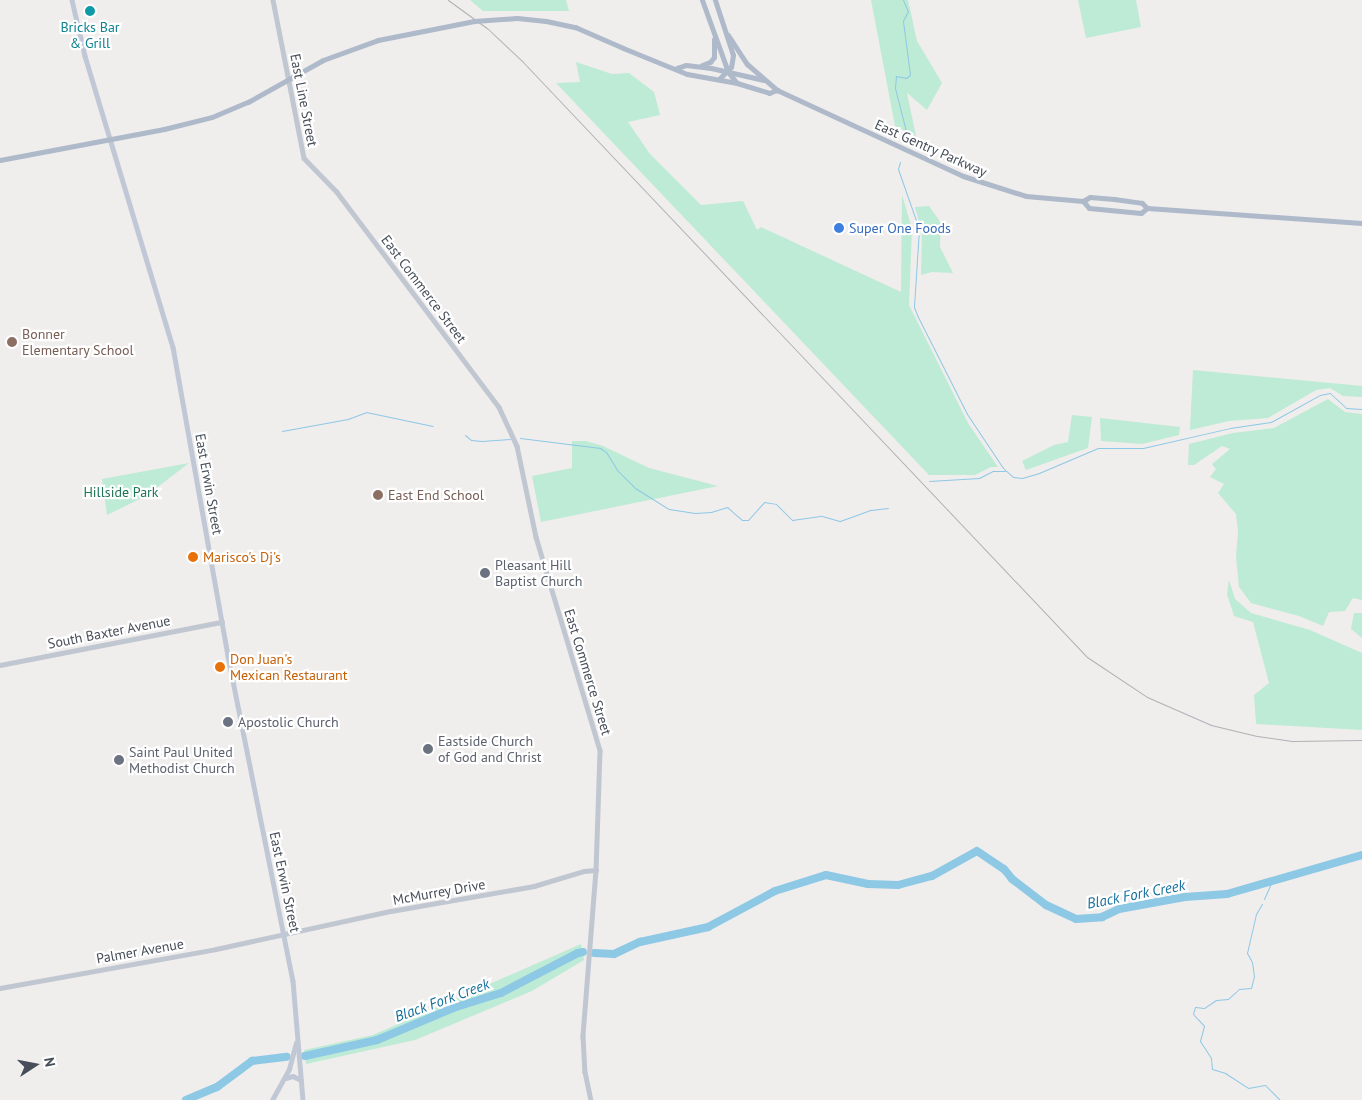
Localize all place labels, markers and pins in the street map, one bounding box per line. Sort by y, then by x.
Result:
marker: Bricks Bar & Grill [84,5,96,17]
place label: Bricks Bar & Grill [60,19,120,52]
place label: Super One Foods [849,220,951,236]
marker: Super One Foods [833,222,845,234]
place label: Bonner Elementary School [22,326,134,358]
marker: Bonner Elementary School [6,336,18,348]
place label: East End School [388,487,484,503]
marker: East End School [372,489,384,501]
place label: Marisco's Dj's [203,549,281,565]
marker: Marisco's Dj's [187,551,199,563]
place label: Pleasant Hill Baptist Church [495,557,582,590]
marker: Pleasant Hill Baptist Church [479,567,491,579]
place label: Don Juan's Mexican Restaurant [230,651,347,684]
marker: Don Juan's Mexican Restaurant [214,661,226,673]
place label: Apostolic Church [238,714,339,730]
marker: Apostolic Church [222,716,234,728]
place label: Eastside Church of God and Christ [438,733,542,766]
marker: Eastside Church of God and Christ [422,743,434,755]
place label: Saint Paul United Methodist Church [129,744,235,776]
marker: Saint Paul United Methodist Church [113,754,125,766]

